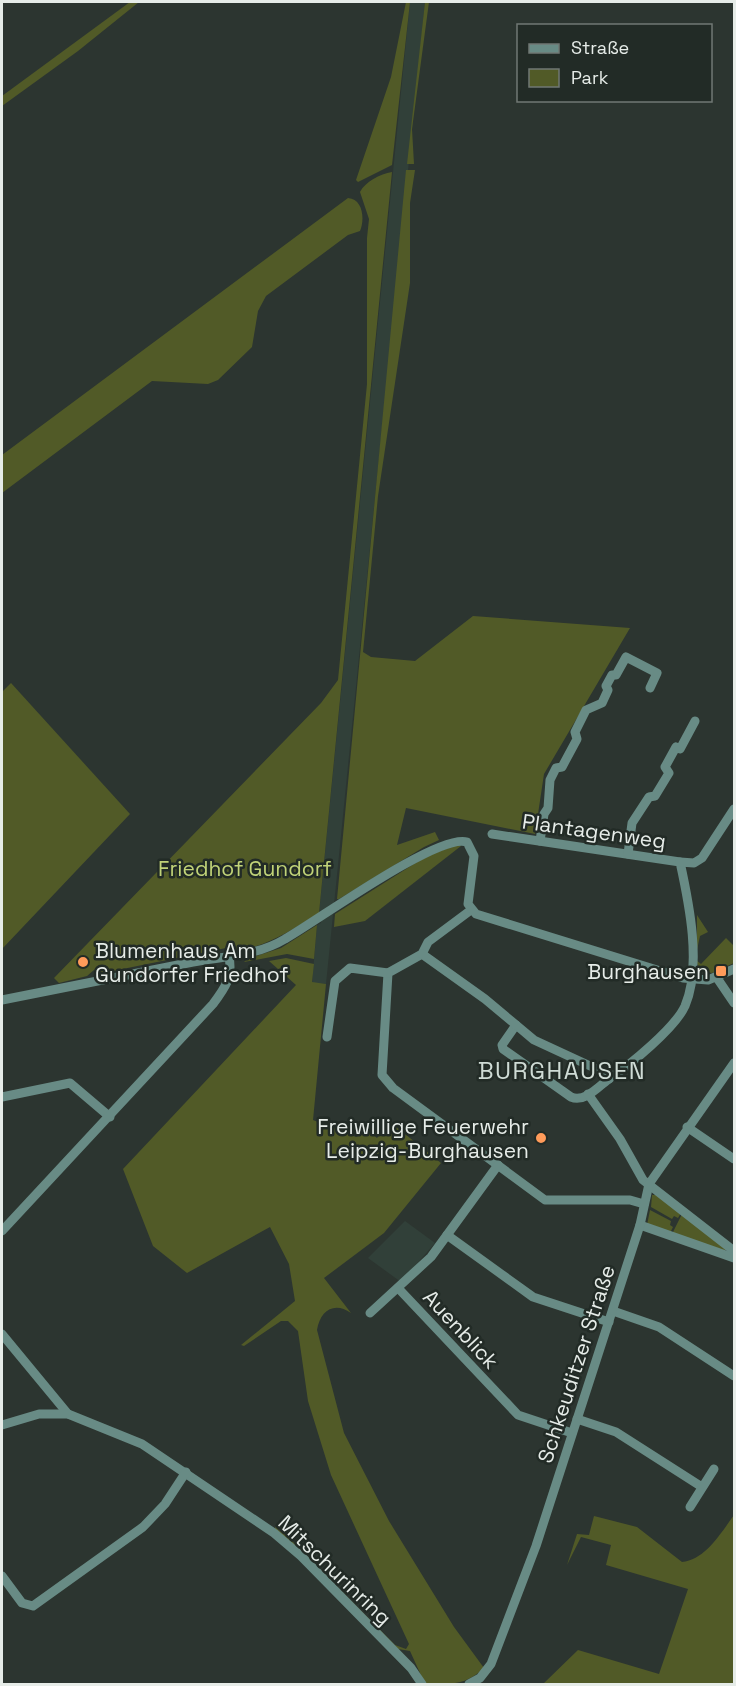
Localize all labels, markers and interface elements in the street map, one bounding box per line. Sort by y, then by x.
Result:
legend [517,24,712,102]
text: Straße [571,36,629,59]
text: Park [571,66,609,89]
street label: Plantagenweg [520,808,668,854]
park label: Friedhof Gundorf [158,855,332,882]
place label: Blumenhaus Am Gundorfer Friedhof [95,937,289,988]
marker: Blumenhaus Am Gundorfer Friedhof [76,955,90,969]
place label: Burghausen [587,958,709,985]
marker: Burghausen [714,964,728,978]
district label: BURGHAUSEN [478,1055,646,1086]
place label: Freiwillige Feuerwehr Leipzig-Burghausen [317,1113,529,1164]
marker: Freiwillige Feuerwehr Leipzig-Burghausen [534,1131,548,1145]
street label: Schkeuditzer Straße [531,1262,621,1466]
street label: Auenblick [417,1284,505,1374]
street label: Mitschurinring [273,1509,397,1631]

